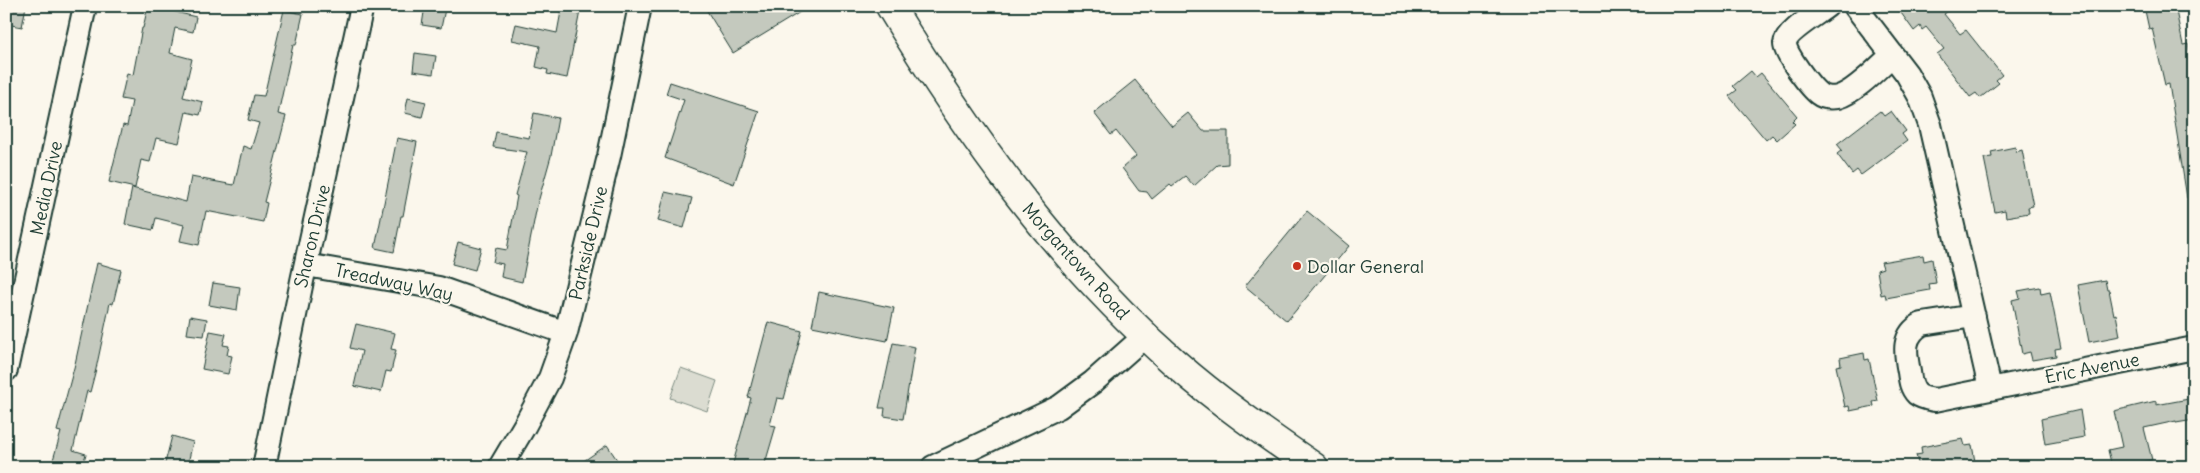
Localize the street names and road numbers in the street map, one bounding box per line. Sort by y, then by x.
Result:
street label: Media Drive [25,139,67,237]
street label: Sharon Drive [289,182,335,290]
street label: Parkside Drive [564,184,612,302]
street label: Morgantown Road [1017,198,1135,325]
street label: Treadway Way [333,258,455,306]
street label: Eric Avenue [2043,348,2141,388]

